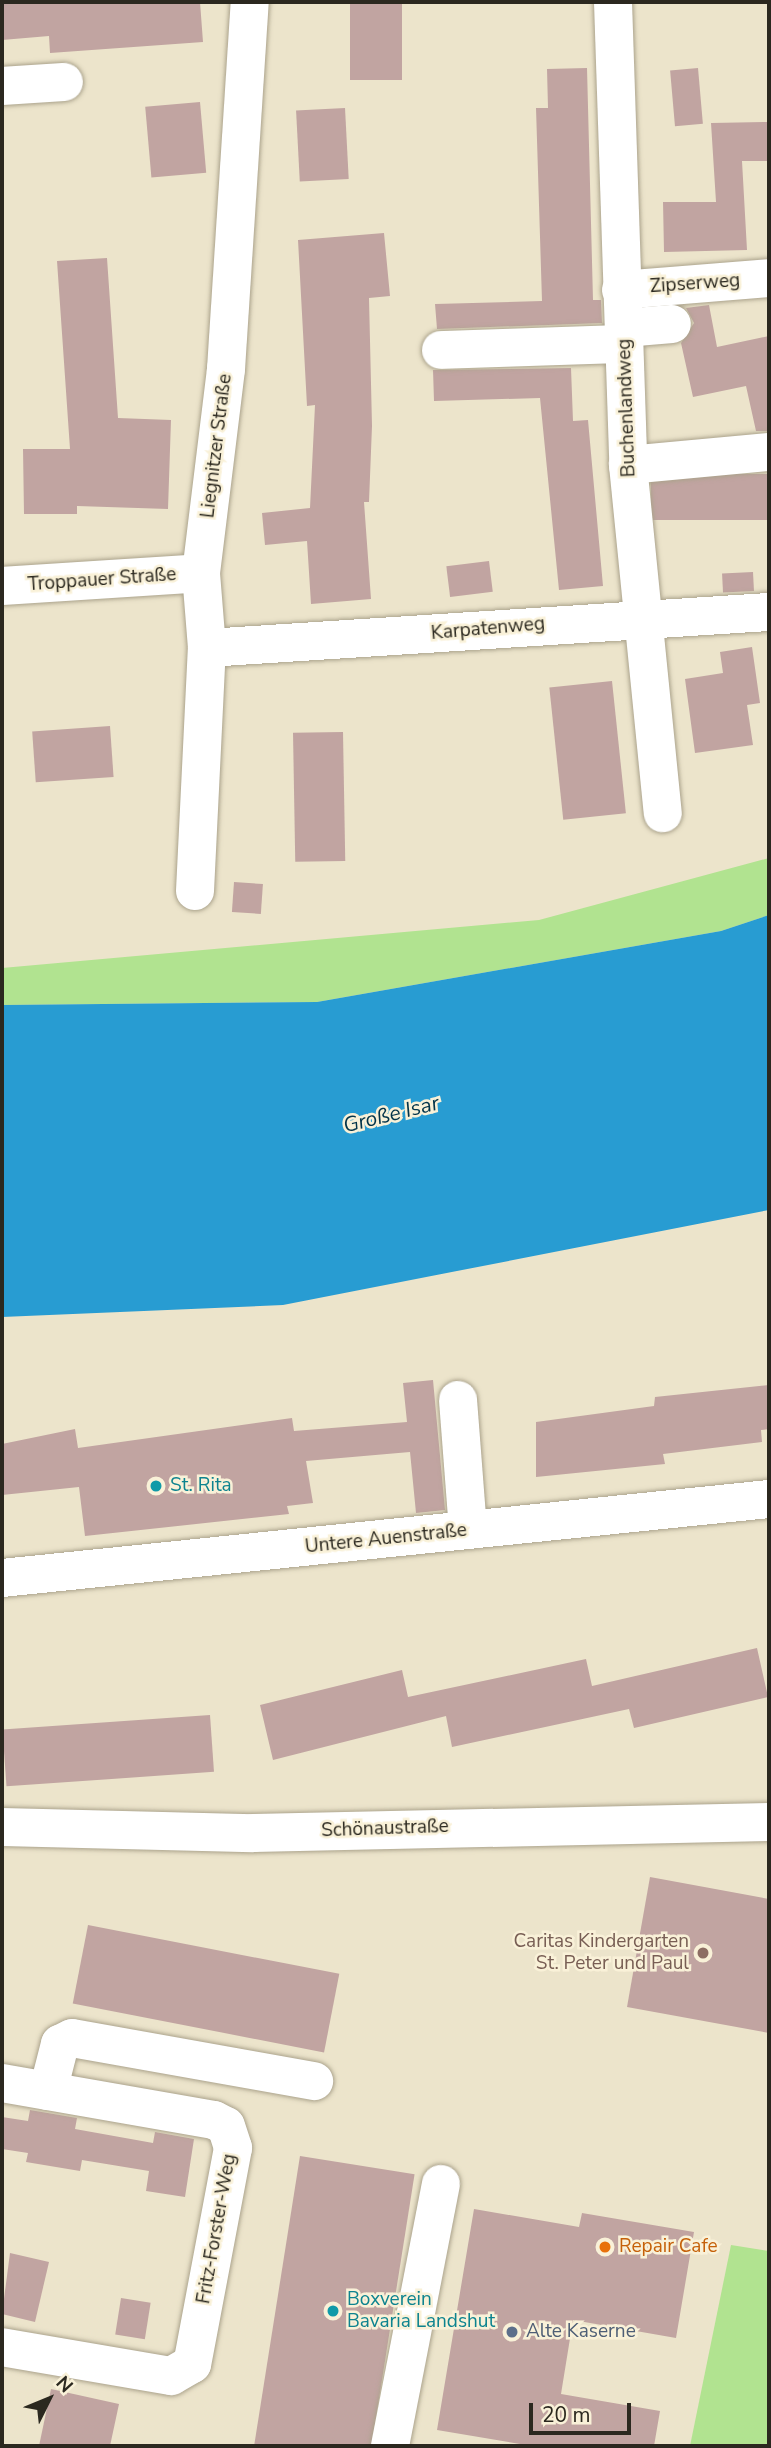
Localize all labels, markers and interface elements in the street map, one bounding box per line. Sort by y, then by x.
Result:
street label: Zipserweg [649,269,741,299]
street label: Buchenlandweg [613,338,641,478]
street label: Liegnitzer Straße [197,373,237,519]
street label: Troppauer Straße [27,563,177,597]
street label: Karpatenweg [430,613,546,645]
water label: Große Isar [340,1090,442,1138]
place label: St. Rita [170,1475,232,1497]
marker: St. Rita [148,1478,164,1494]
street label: Untere Auenstraße [304,1519,468,1559]
street label: Schönaustraße [321,1815,449,1843]
place label: Caritas Kindergarten St. Peter und Paul [514,1931,689,1975]
marker: Caritas Kindergarten St. Peter und Paul [695,1945,711,1961]
street label: Fritz-Forster-Weg [193,2152,241,2306]
place label: Repair Cafe [619,2236,718,2258]
marker: Repair Cafe [597,2239,613,2255]
place label: Boxverein Bavaria Landshut [347,2289,495,2333]
marker: Boxverein Bavaria Landshut [325,2303,341,2319]
place label: Alte Kaserne [526,2321,636,2343]
marker: Alte Kaserne [504,2324,520,2340]
north arrow [14,2364,84,2434]
text: N [50,2371,79,2399]
scale bar [533,2388,634,2432]
text: 20 m [542,2401,591,2429]

